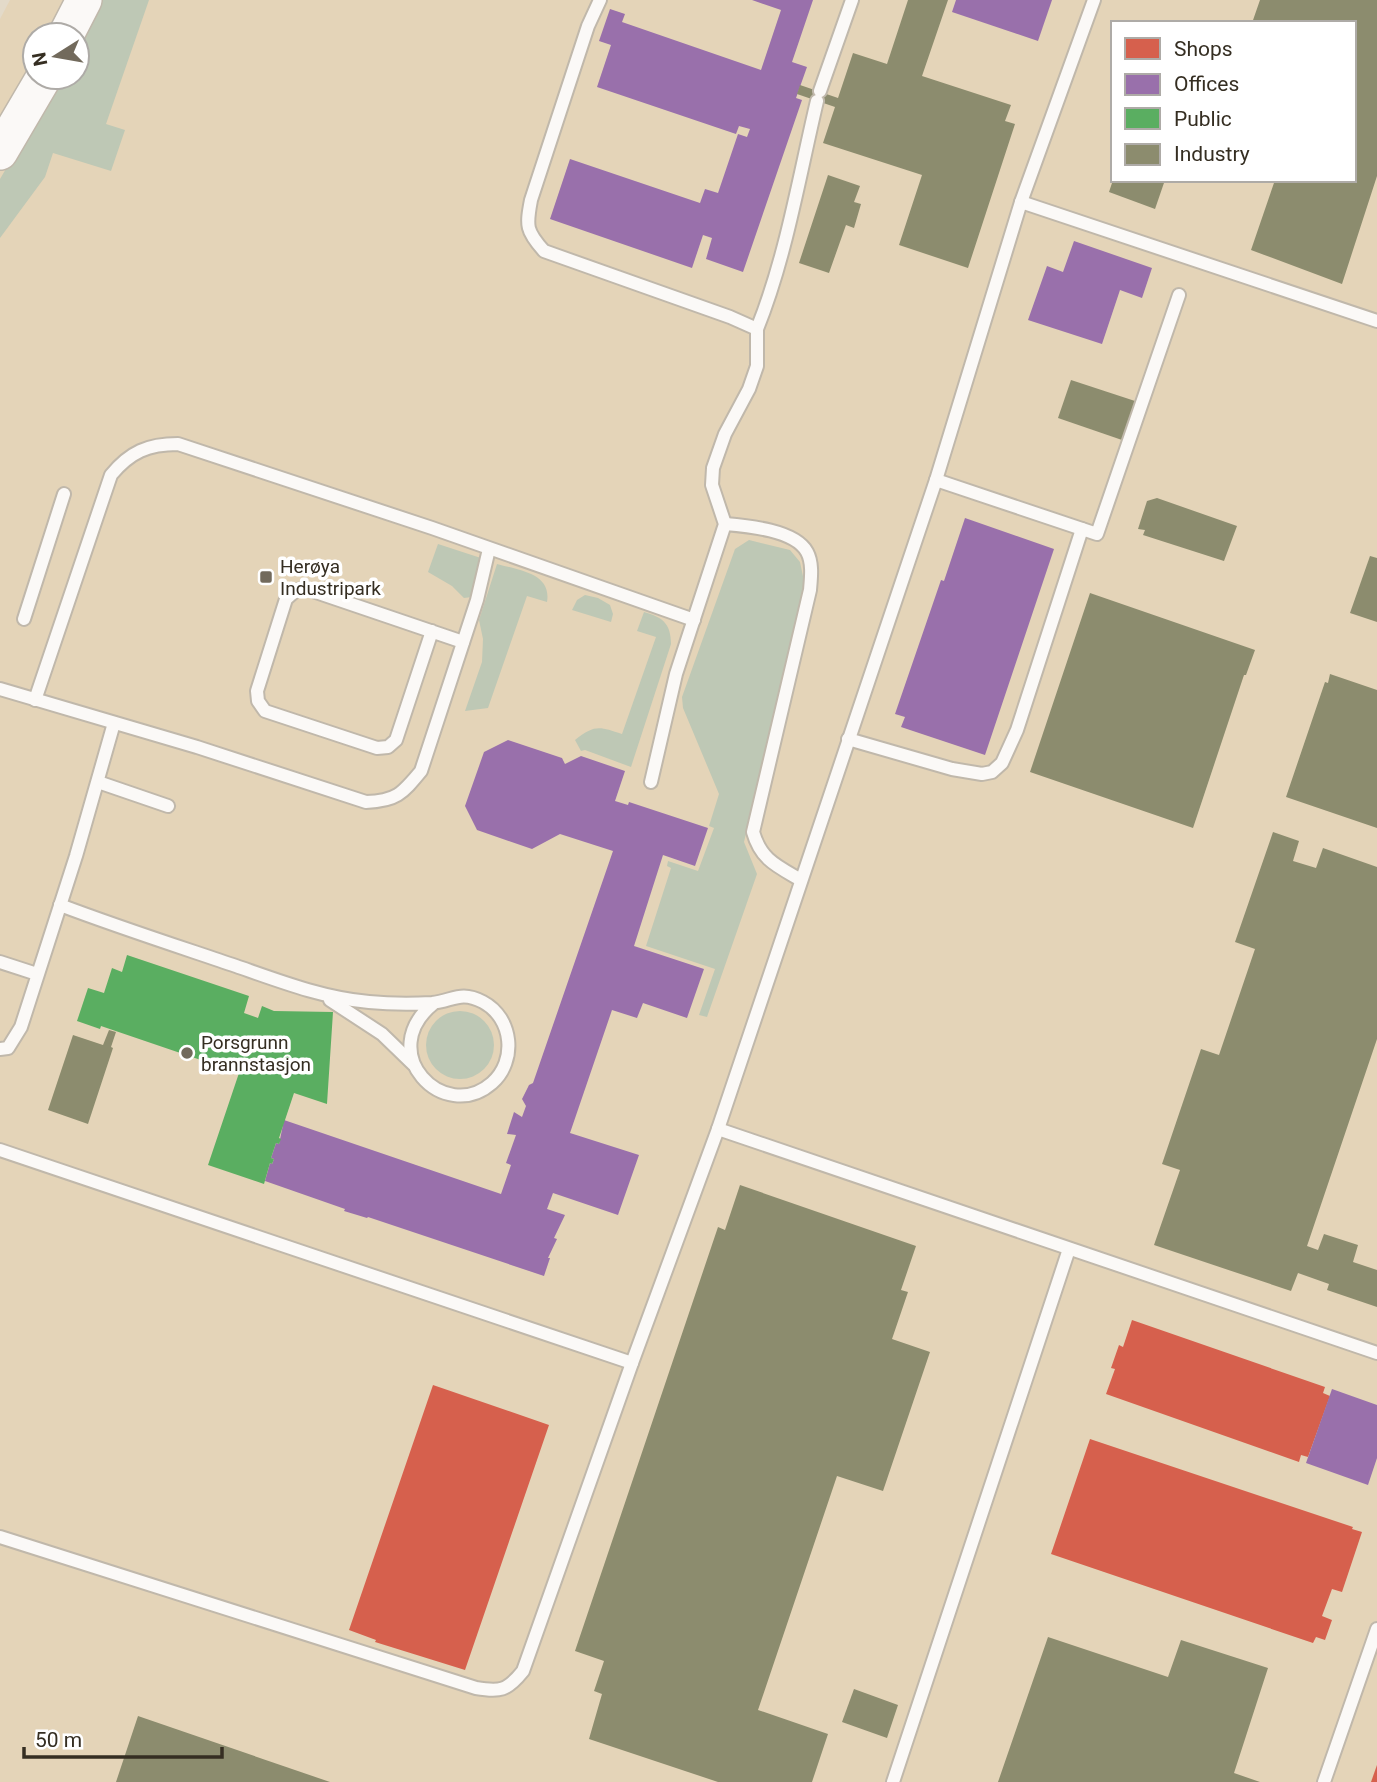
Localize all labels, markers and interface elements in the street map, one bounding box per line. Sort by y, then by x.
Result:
north arrow [21,21,91,91]
legend [1111,21,1356,182]
text: Shops [1174,37,1233,61]
text: N [27,50,52,68]
text: Offices [1174,72,1239,96]
text: Public [1174,107,1232,131]
text: Industry [1174,142,1250,166]
place label: Herøya Industripark [280,555,381,600]
marker: Herøya Industripark [258,569,274,585]
place label: Porsgrunn brannstasjon [201,1031,311,1076]
marker: Porsgrunn brannstasjon [179,1045,195,1061]
scale bar [24,1716,222,1760]
text: 50 m [35,1728,82,1752]

